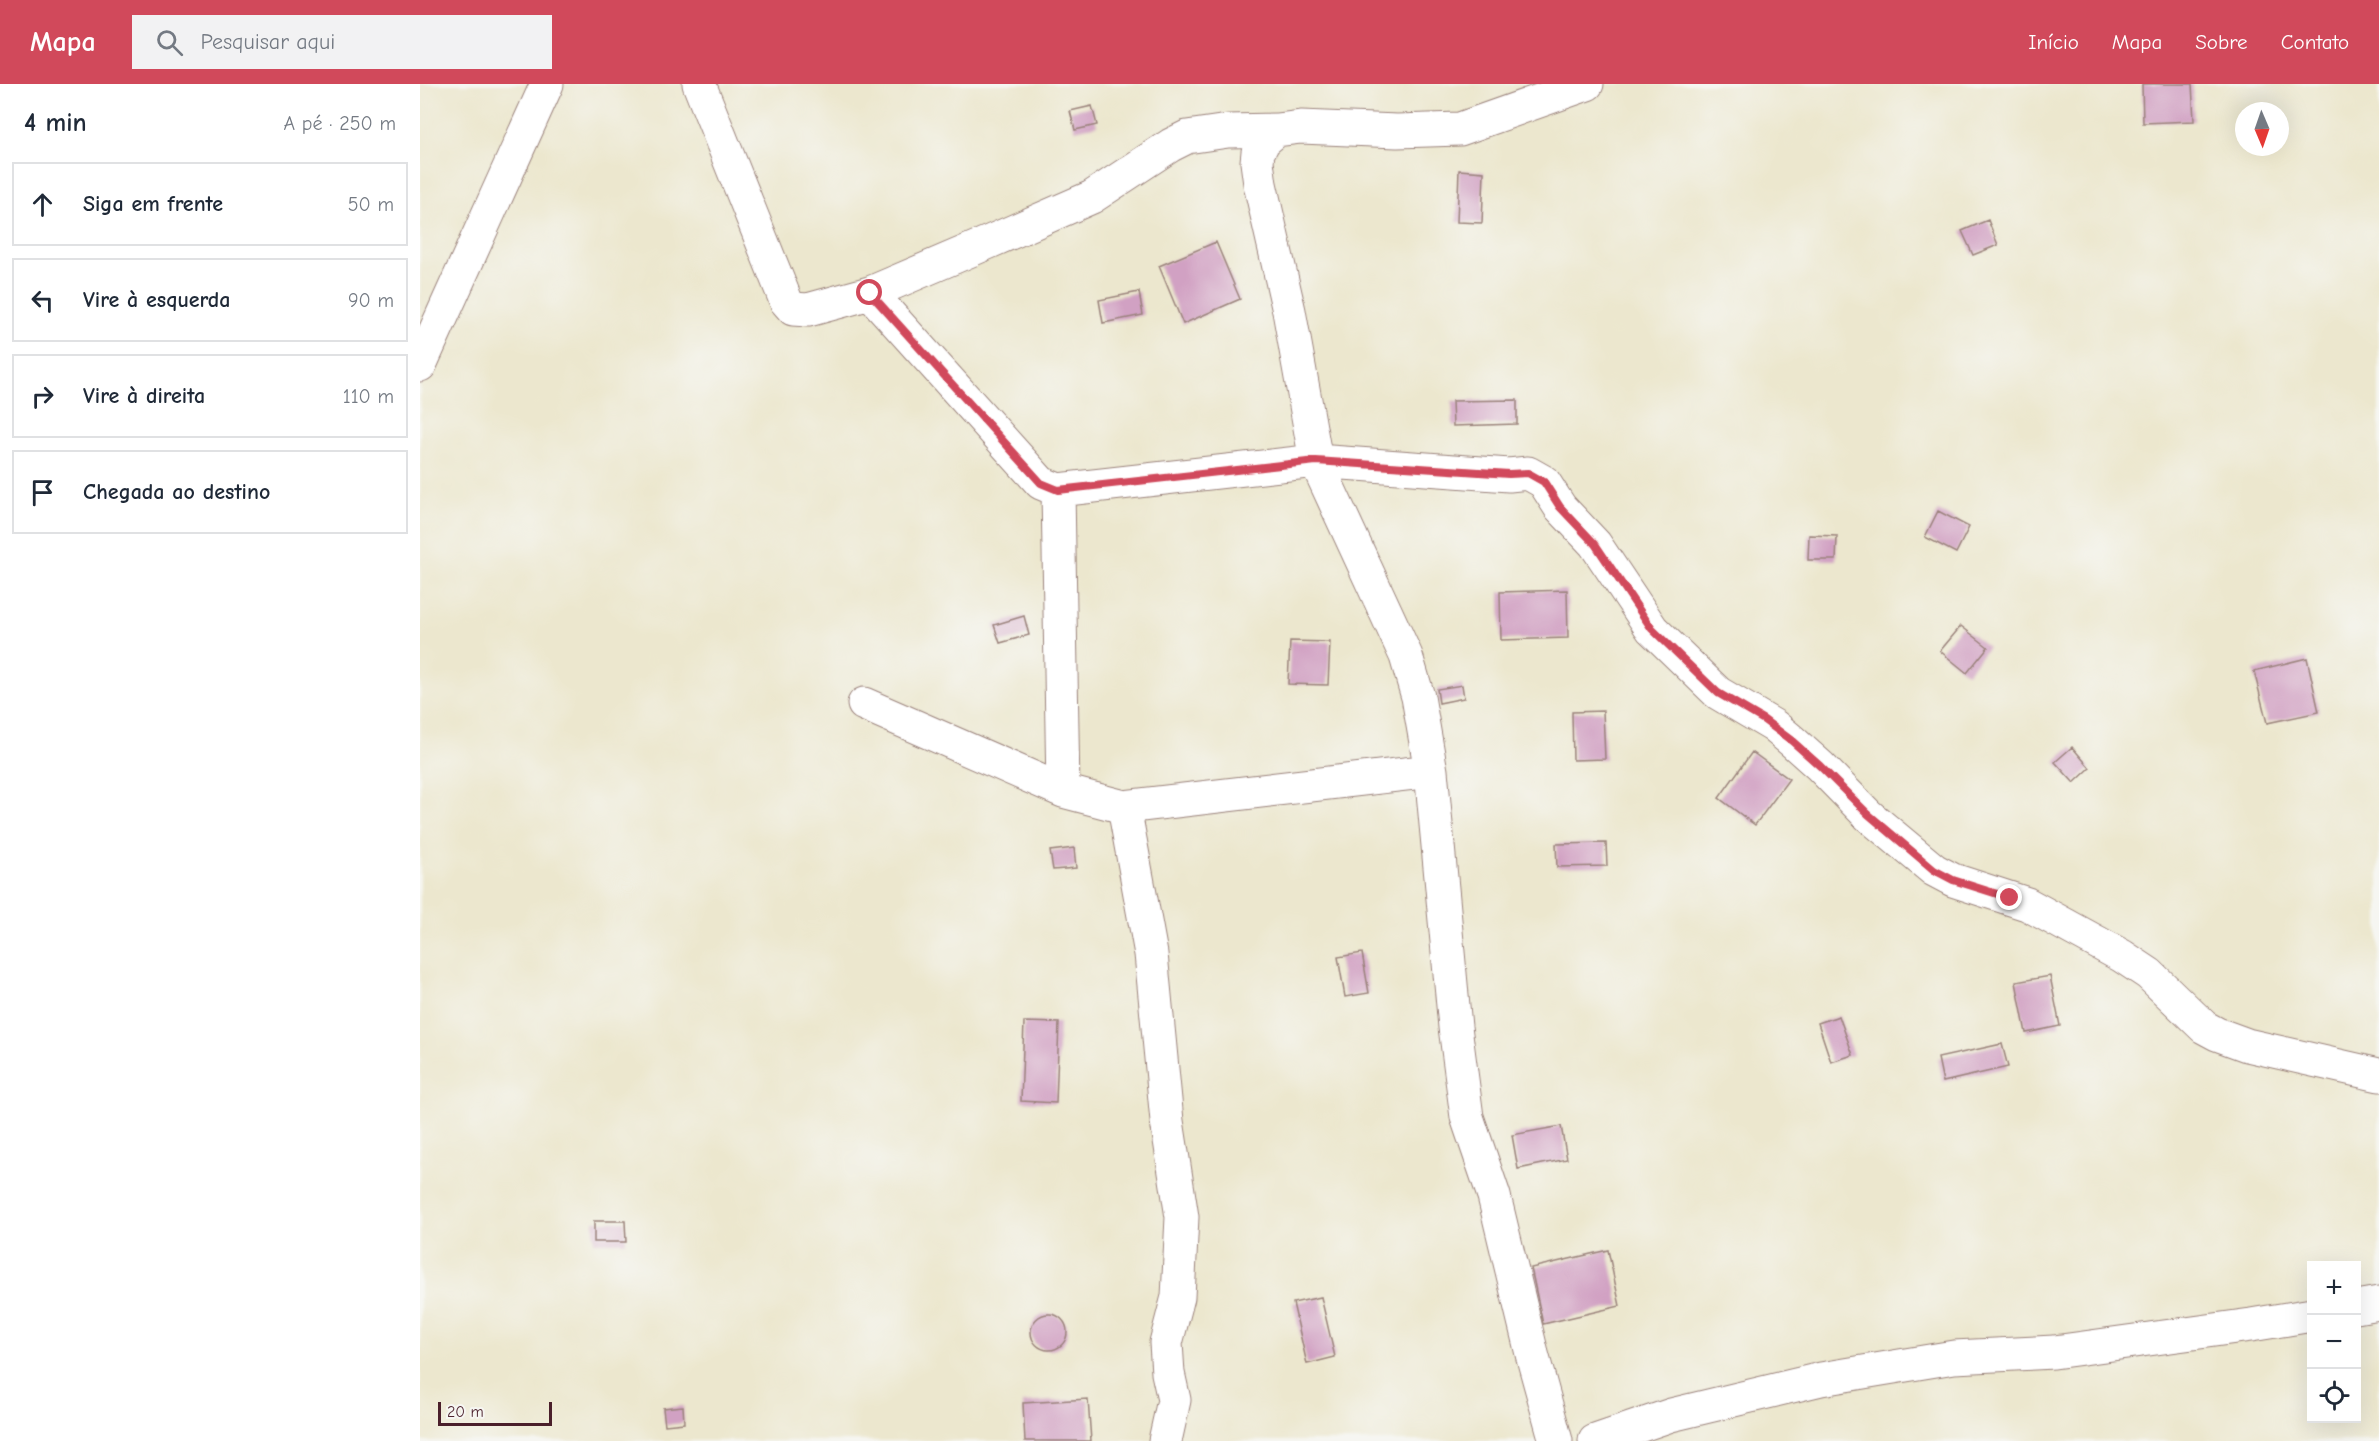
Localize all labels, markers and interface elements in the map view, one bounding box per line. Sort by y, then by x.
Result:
search box [132,15,552,69]
text: Mapa [30,26,96,58]
icon: search [153,26,186,59]
text: Pesquisar aqui [201,29,335,55]
text: Início [2028,30,2079,54]
text: Mapa [2112,30,2162,54]
text: Sobre [2195,30,2248,54]
text: Contato [2281,30,2349,54]
north arrow [2235,102,2289,156]
text: 4 min [24,108,87,138]
text: A pé · 250 m [283,112,396,135]
icon: ahead [26,188,59,221]
text: Siga em frente [83,191,223,217]
text: 50 m [348,193,394,216]
route start [856,279,882,305]
icon: left [26,284,59,317]
text: Vire à esquerda [83,287,231,313]
text: 90 m [348,289,394,312]
icon: right [26,380,59,413]
text: Vire à direita [83,383,205,409]
text: 110 m [343,385,394,408]
icon: arrive [26,476,59,509]
text: Chegada ao destino [83,479,270,505]
route end [1996,884,2022,910]
map controls [2307,1261,2361,1423]
button: + [2307,1261,2361,1315]
button: − [2307,1315,2361,1369]
button: locate [2307,1369,2361,1423]
scale bar [438,1399,552,1426]
text: 20 m [447,1403,484,1421]

